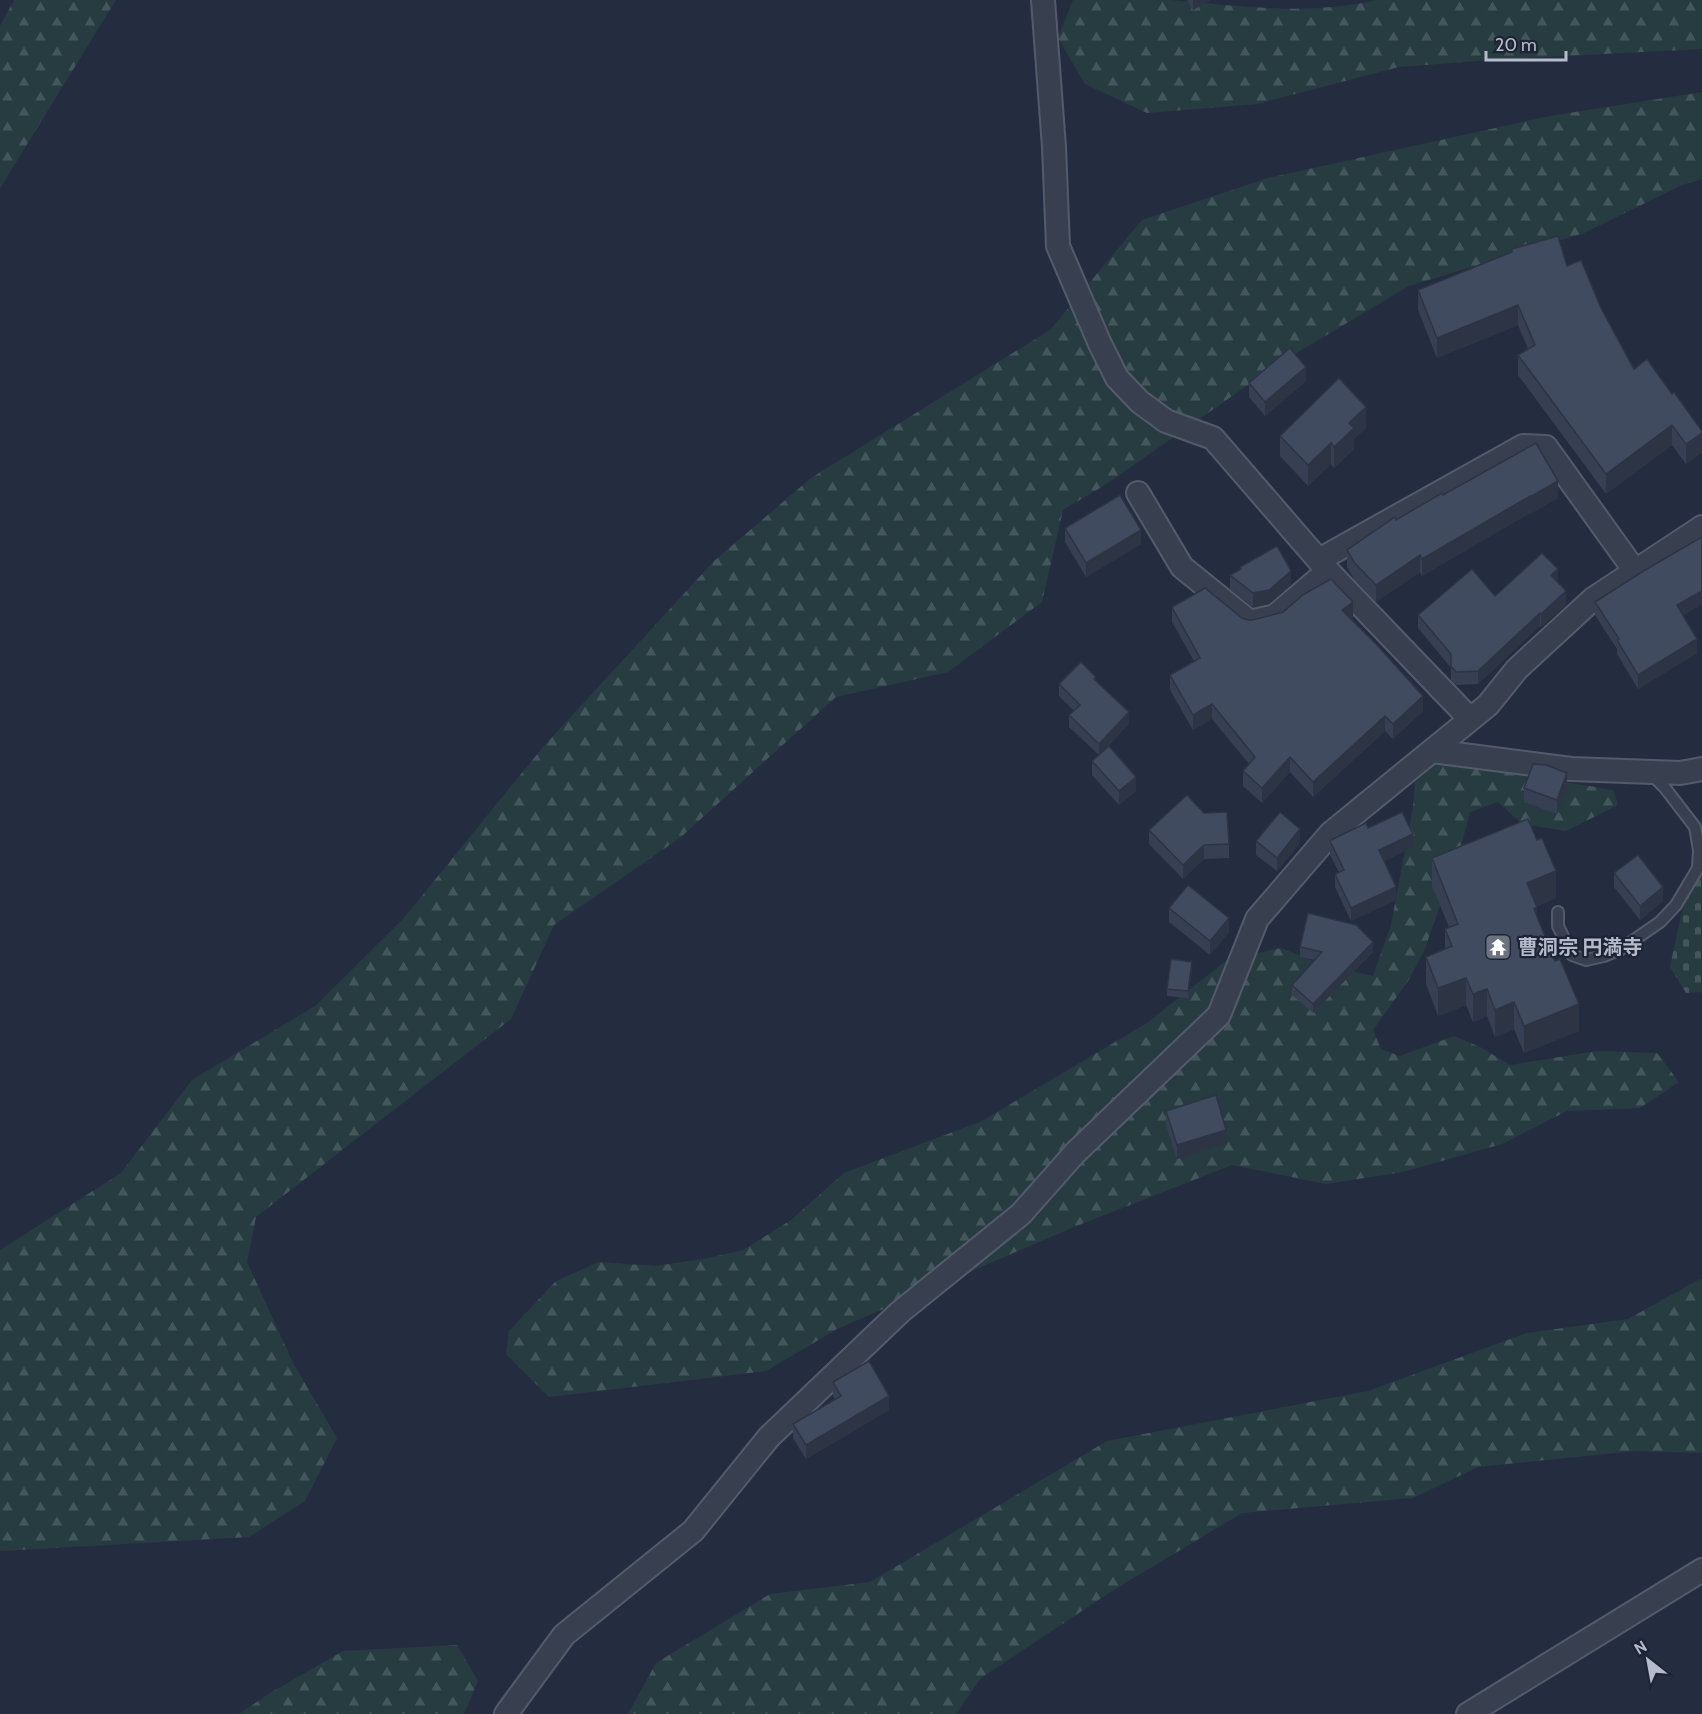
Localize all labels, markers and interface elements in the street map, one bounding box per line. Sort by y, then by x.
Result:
scale bar [1486,24,1566,62]
text: 20 m [1495,34,1537,56]
temple icon: 曹洞宗 円満寺 [1483,932,1513,962]
place label: 曹洞宗 円満寺 [1518,935,1643,959]
north arrow [1618,1630,1678,1690]
text: N [1631,1637,1650,1659]

